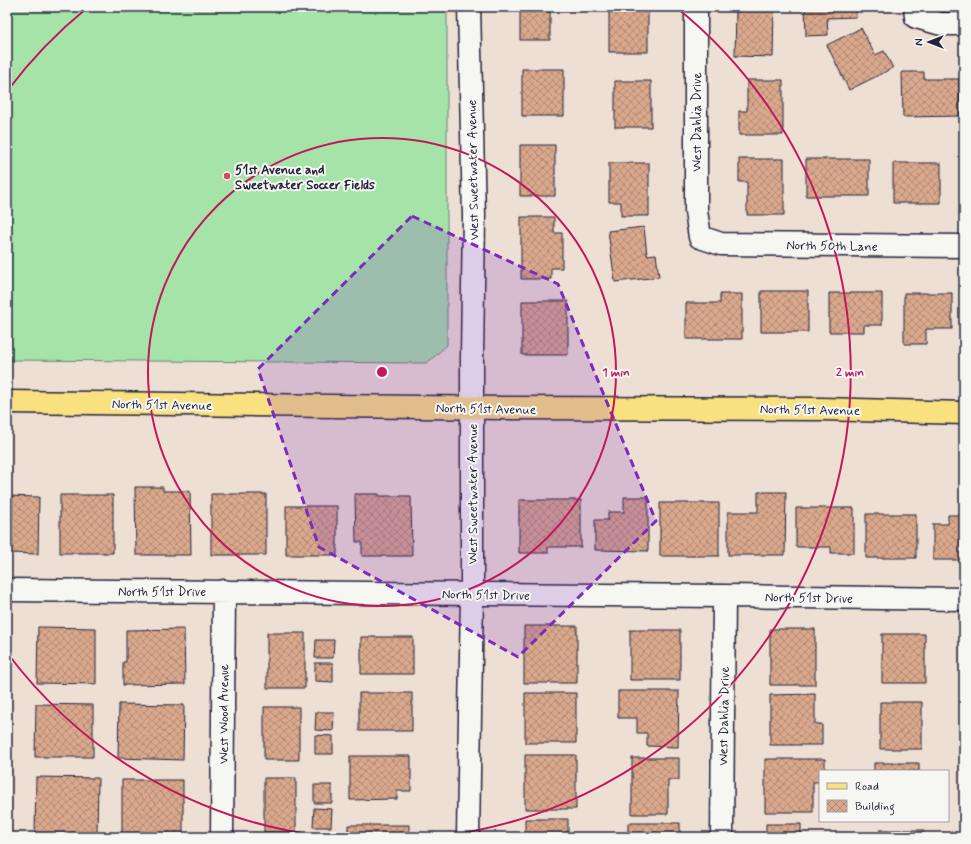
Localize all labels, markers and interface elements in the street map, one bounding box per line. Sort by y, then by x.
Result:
north arrow [909,22,949,62]
text: N [913,38,927,46]
street label: West Dahlia Drive [689,72,706,172]
street label: West Sweetwater Avenue [464,99,483,240]
place label: 51st Avenue and Sweetwater Soccer Fields [235,162,375,194]
marker: 51st Avenue and Sweetwater Soccer Fields [222,171,232,181]
street label: North 50th Lane [786,237,878,256]
centre of rings [375,365,389,379]
text: 1 min [602,365,630,381]
text: 2 min [836,365,864,381]
street label: North 51st Avenue [112,396,212,415]
street label: North 51st Avenue [436,400,536,419]
street label: North 51st Avenue [760,401,860,420]
street label: West Sweetwater Avenue [465,424,482,564]
street label: North 51st Drive [118,584,206,601]
street label: North 51st Drive [442,586,530,605]
street label: North 51st Drive [765,589,853,608]
street label: West Wood Avenue [216,664,233,764]
street label: West Dahlia Drive [715,666,734,766]
legend [819,770,949,822]
text: Road [855,779,879,795]
text: Building [855,799,895,816]

